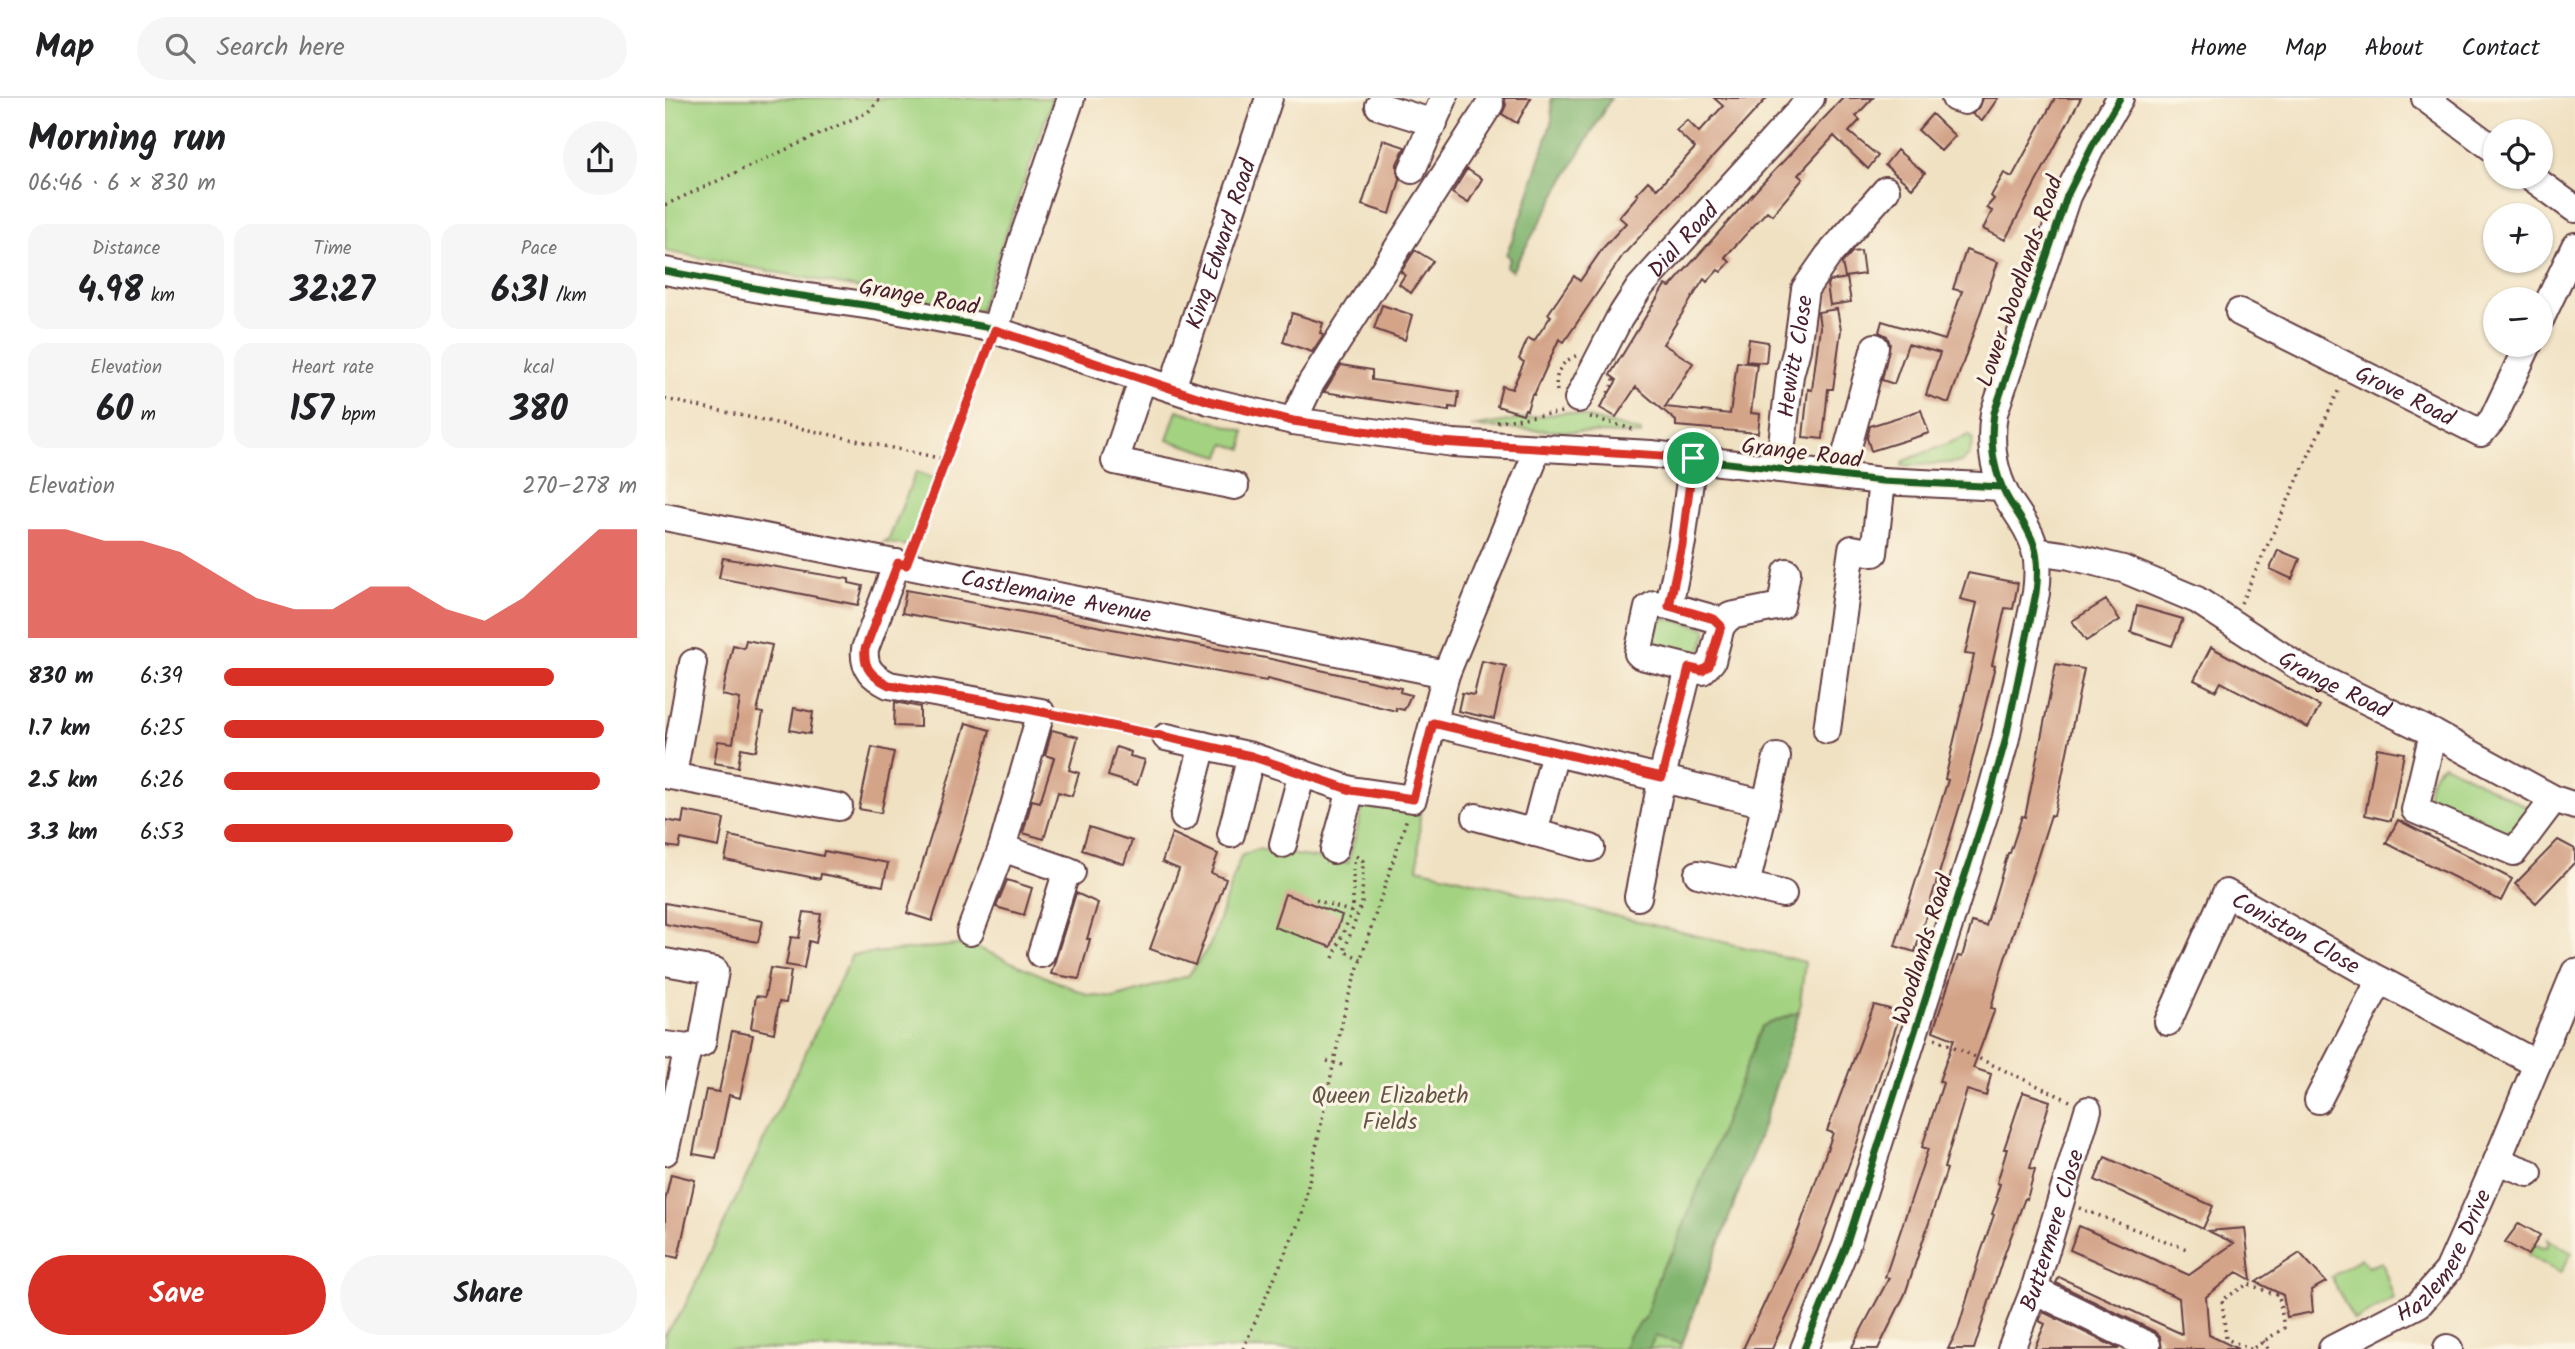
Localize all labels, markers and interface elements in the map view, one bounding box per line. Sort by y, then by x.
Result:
search box [137,17,627,80]
text: Map [35,22,95,75]
text: Search here [217,27,345,69]
icon: search [161,29,199,67]
text: Home [2190,29,2247,68]
text: Map [2285,29,2327,68]
text: About [2365,29,2423,68]
text: Contact [2461,29,2540,68]
text: Morning run [28,110,226,170]
map controls [2483,119,2553,357]
button: locate [2483,119,2553,189]
button: share [563,121,637,195]
street label: King Edward Road [1177,154,1267,334]
text: 06:46 · 6 × 830 m [28,166,216,202]
street label: Lower Woodlands Road [1968,171,2074,392]
street label: Dial Road [1640,194,1729,287]
button: + [2483,203,2553,273]
text: Distance [92,234,160,264]
text: Time [313,234,352,264]
text: Pace [521,234,557,264]
text: 4.98 [77,264,143,320]
text: 32:27 [290,264,375,320]
text: 6:31 [491,264,548,320]
street label: Grange Road [856,270,982,326]
text: km [143,281,175,311]
text: /km [548,281,587,311]
button: − [2483,287,2553,357]
street label: Hewitt Close [1769,293,1824,420]
text: Elevation [90,353,162,383]
text: Heart rate [291,353,374,383]
text: kcal [523,353,554,383]
street label: Grove Road [2348,357,2461,437]
text: 60 [96,383,133,439]
text: 157 [289,383,334,439]
text: 380 [510,383,568,439]
text: m [133,400,156,430]
text: bpm [334,400,376,430]
pin [1663,428,1723,488]
street label: Grange Road [1739,429,1865,479]
icon: arrive [1674,439,1712,477]
text: Elevation [28,469,115,505]
text: 270–278 m [522,469,637,505]
street label: Castlemaine Avenue [957,561,1154,634]
street label: Grange Road [2271,642,2396,730]
text: 830 m [28,659,94,695]
text: 6:39 [140,659,183,695]
text: 1.7 km [28,711,90,747]
text: 6:25 [140,711,184,747]
text: 2.5 km [28,763,98,799]
text: 6:26 [140,763,185,799]
text: 3.3 km [28,815,98,851]
text: 6:53 [140,815,184,851]
street label: Woodlands Road [1884,869,1964,1029]
street label: Coniston Close [2224,884,2366,985]
park label: Queen Elizabeth Fields [1311,1079,1469,1141]
street label: Buttermere Close [2011,1145,2095,1317]
street label: Hazlemere Drive [2390,1184,2502,1333]
button: Save [28,1255,326,1335]
button: Share [340,1255,637,1335]

